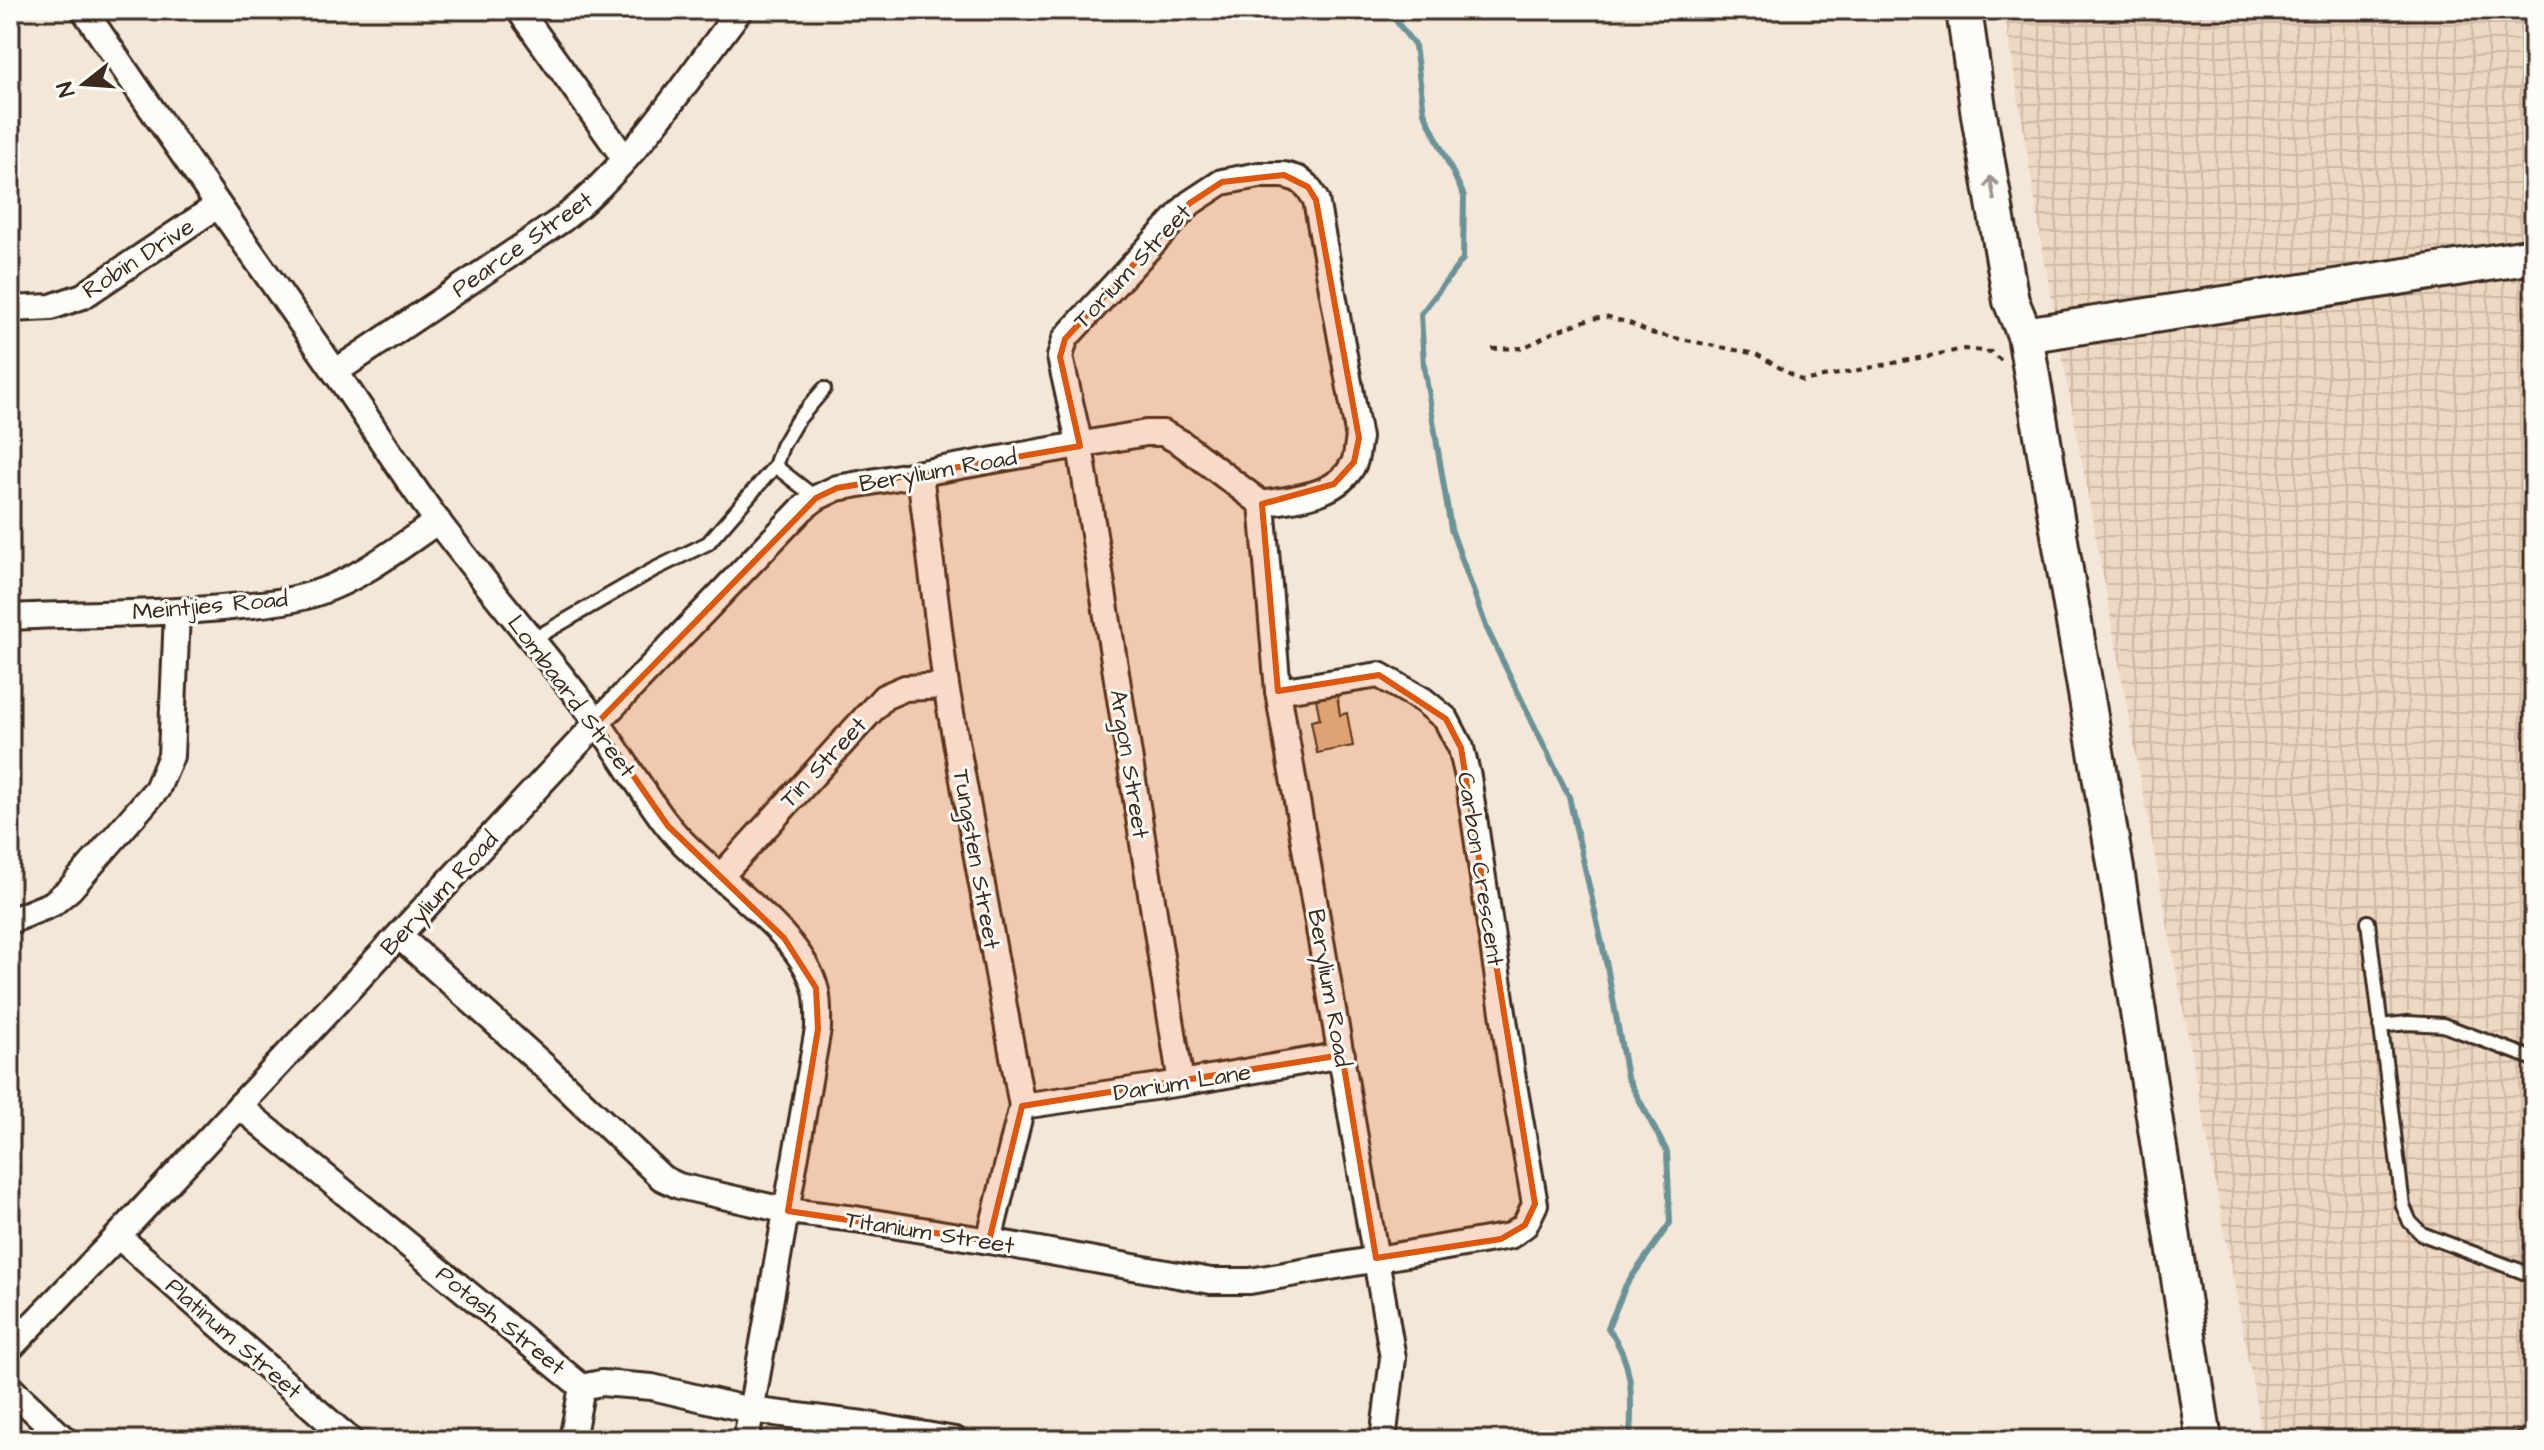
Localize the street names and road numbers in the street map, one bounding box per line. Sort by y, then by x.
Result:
street label: Pearce Street [445,183,600,306]
street label: Torium Street [1066,196,1200,337]
street label: Robin Drive [76,210,201,308]
street label: Berylium Road [857,440,1020,503]
street label: Meintjies Road [131,582,289,630]
street label: Lombaard Street [499,608,644,785]
street label: Argon Street [1099,687,1158,841]
street label: Tin Street [772,709,875,816]
street label: Tungsten Street [942,767,1009,952]
street label: Carbon Crescent [1448,770,1512,969]
street label: Berylium Road [373,824,507,964]
street label: Berylium Road [1297,907,1360,1070]
street label: Darium Lane [1111,1055,1253,1111]
street label: Titanium Street [843,1203,1017,1263]
street label: Potash Street [428,1258,573,1384]
street label: Platinum Street [158,1270,309,1408]

